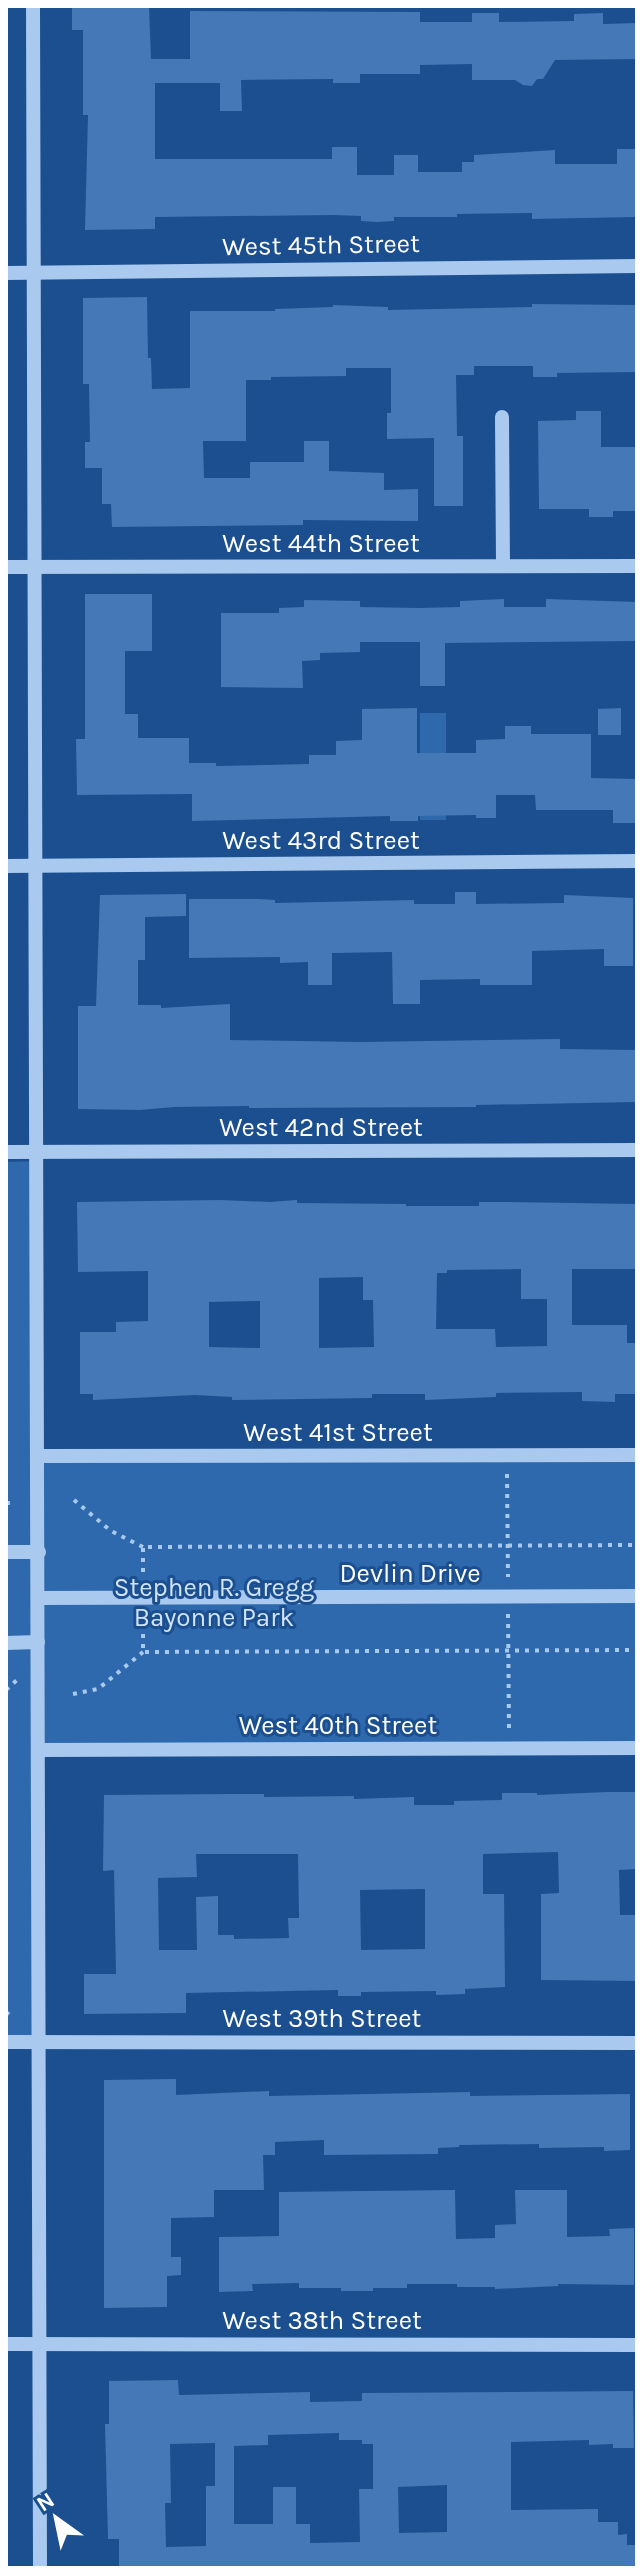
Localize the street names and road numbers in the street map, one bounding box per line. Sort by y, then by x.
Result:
street label: West 45th Street [222,228,420,262]
street label: West 44th Street [222,528,420,559]
street label: West 43rd Street [222,825,420,856]
street label: West 42nd Street [219,1112,423,1143]
street label: West 41st Street [243,1417,433,1448]
street label: Devlin Drive [339,1558,481,1589]
street label: West 40th Street [239,1710,437,1741]
street label: West 39th Street [223,2003,422,2034]
street label: West 38th Street [222,2305,422,2336]

